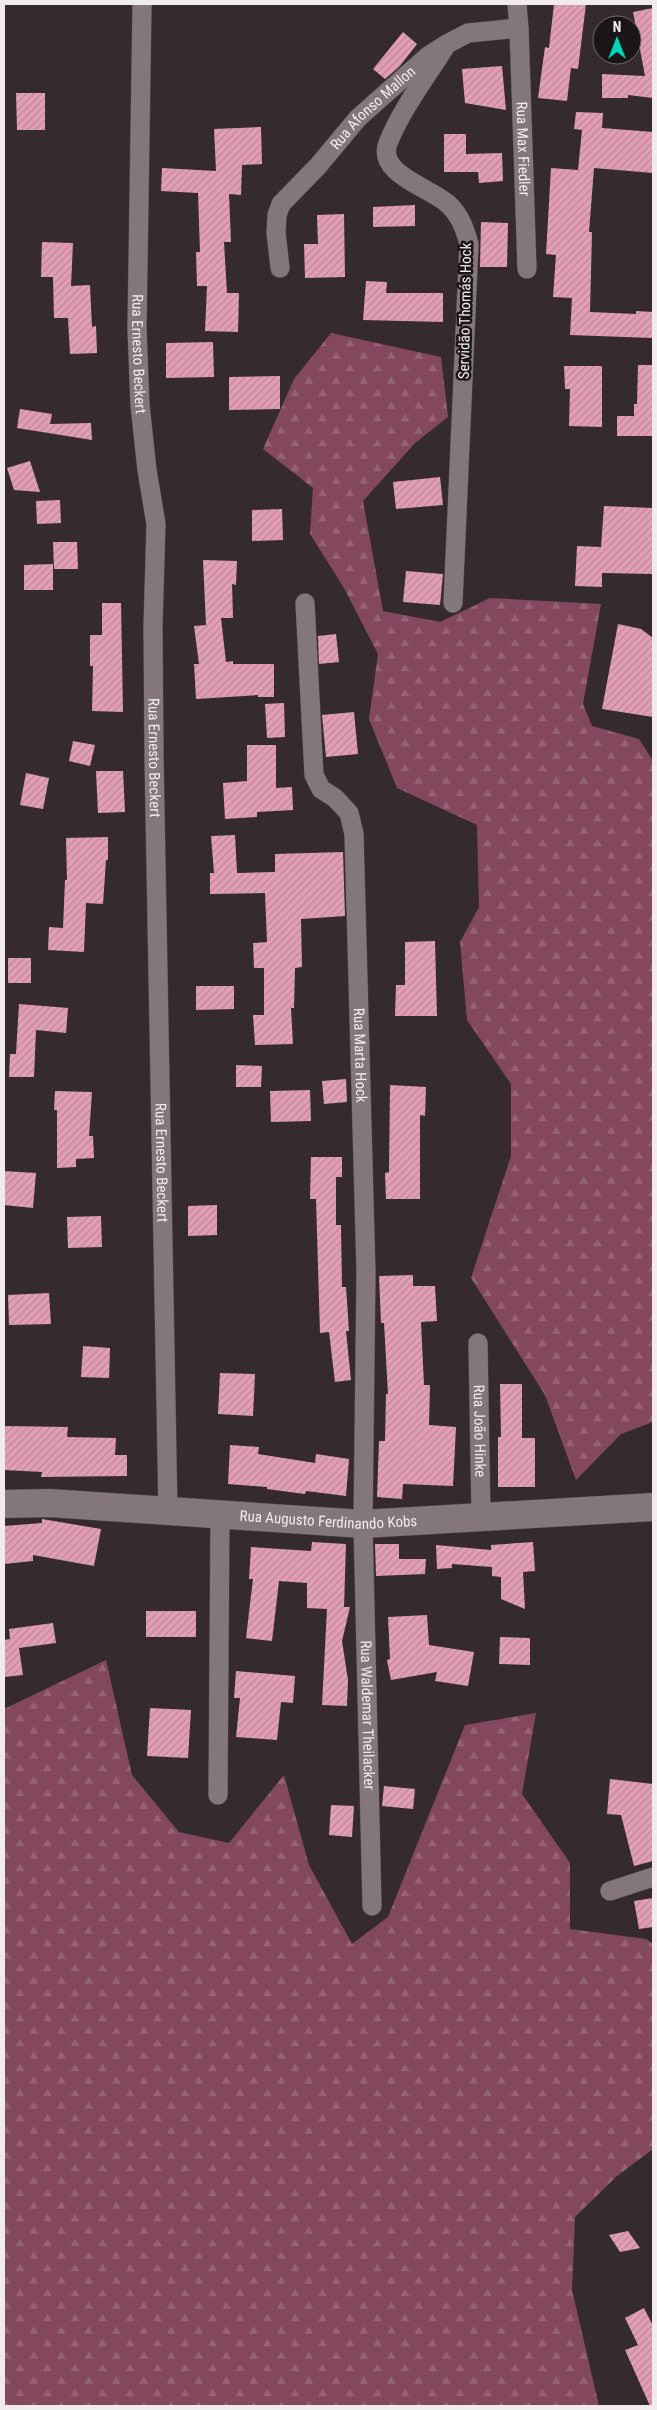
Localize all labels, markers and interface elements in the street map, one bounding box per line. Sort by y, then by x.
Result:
north arrow [592,15,642,65]
text: N [613,19,621,35]
street label: Rua Afonso Mallon [326,62,419,153]
street label: Rua Max Fiedler [512,101,534,197]
street label: Servidão Thomás Hock [455,242,475,379]
street label: Rua Ernesto Beckert [128,294,150,415]
street label: Rua Ernesto Beckert [145,698,164,818]
street label: Rua Marta Hock [350,1008,370,1103]
street label: Rua Ernesto Beckert [151,1103,172,1223]
street label: Rua João Hinke [470,1385,489,1477]
street label: Rua Augusto Ferdinando Kobs [239,1507,418,1533]
street label: Rua Waldemar Theilacker [357,1640,378,1791]

